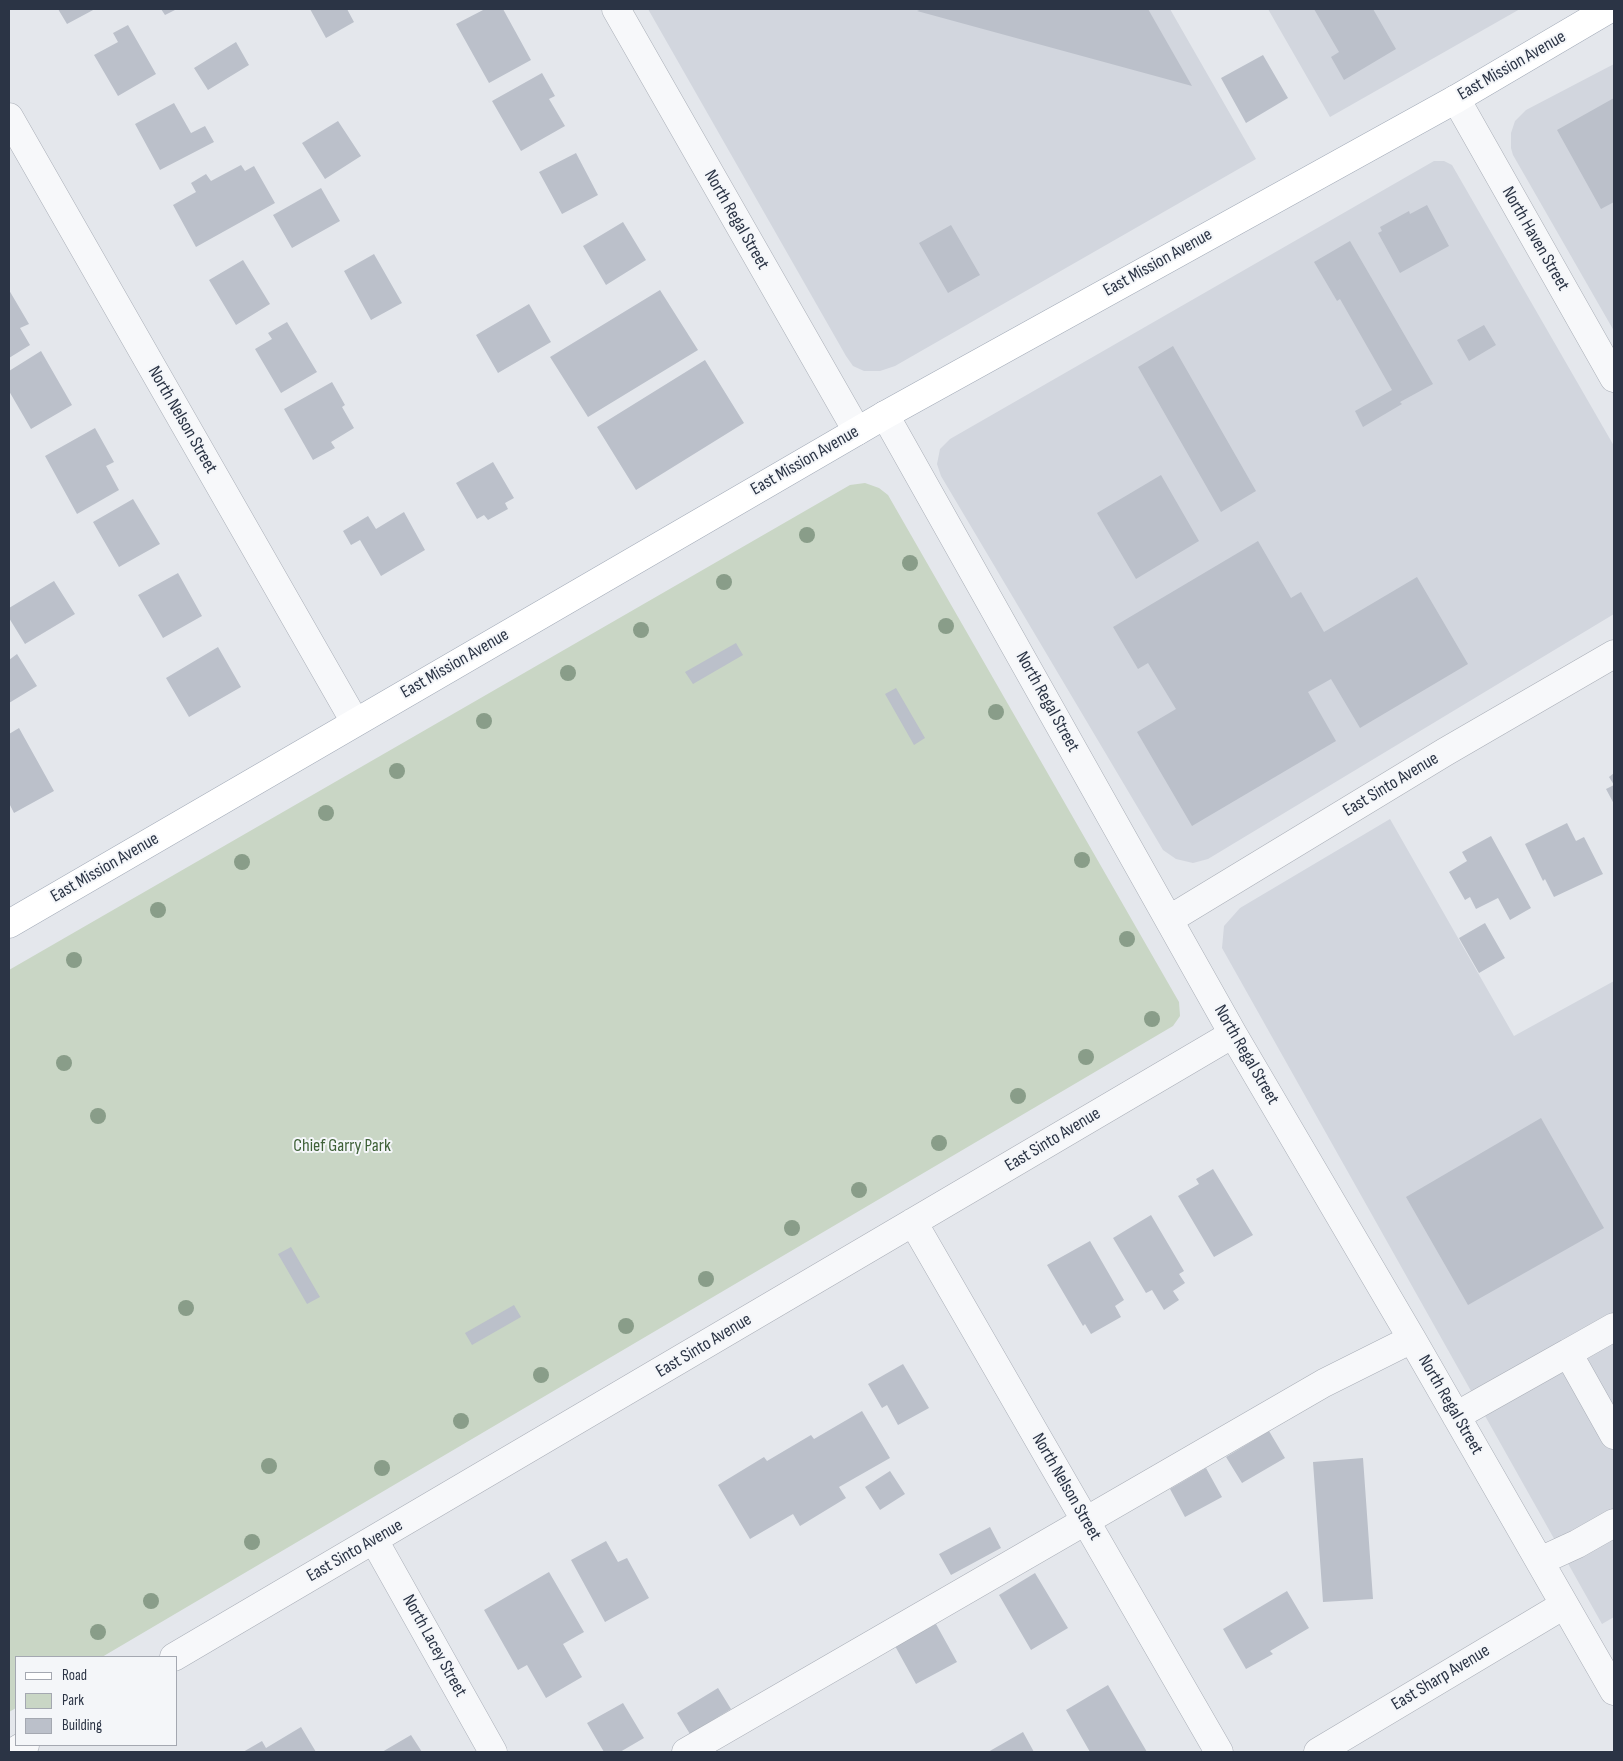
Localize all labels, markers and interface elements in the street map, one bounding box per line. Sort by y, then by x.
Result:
street label: East Mission Avenue [1454,26,1570,106]
street label: North Regal Street [699,166,773,274]
street label: North Haven Street [1496,183,1574,295]
street label: East Mission Avenue [1100,224,1216,302]
street label: North Nelson Street [143,362,221,478]
street label: East Mission Avenue [747,421,863,501]
street label: East Mission Avenue [397,624,513,704]
street label: North Regal Street [1011,648,1083,756]
street label: East Sinto Avenue [1339,748,1443,822]
street label: East Mission Avenue [47,828,163,908]
street label: North Regal Street [1209,1001,1283,1109]
street label: East Sinto Avenue [1001,1103,1105,1177]
park label: Chief Garry Park [293,1135,391,1157]
street label: East Sinto Avenue [652,1309,756,1383]
street label: North Regal Street [1413,1351,1487,1459]
street label: North Nelson Street [1027,1429,1105,1545]
street label: East Sinto Avenue [303,1515,407,1587]
street label: North Lacey Street [397,1591,471,1701]
street label: East Sharp Avenue [1388,1640,1494,1716]
legend [15,1656,178,1746]
text: Road [62,1666,87,1685]
text: Park [62,1691,84,1710]
text: Building [62,1716,102,1735]

